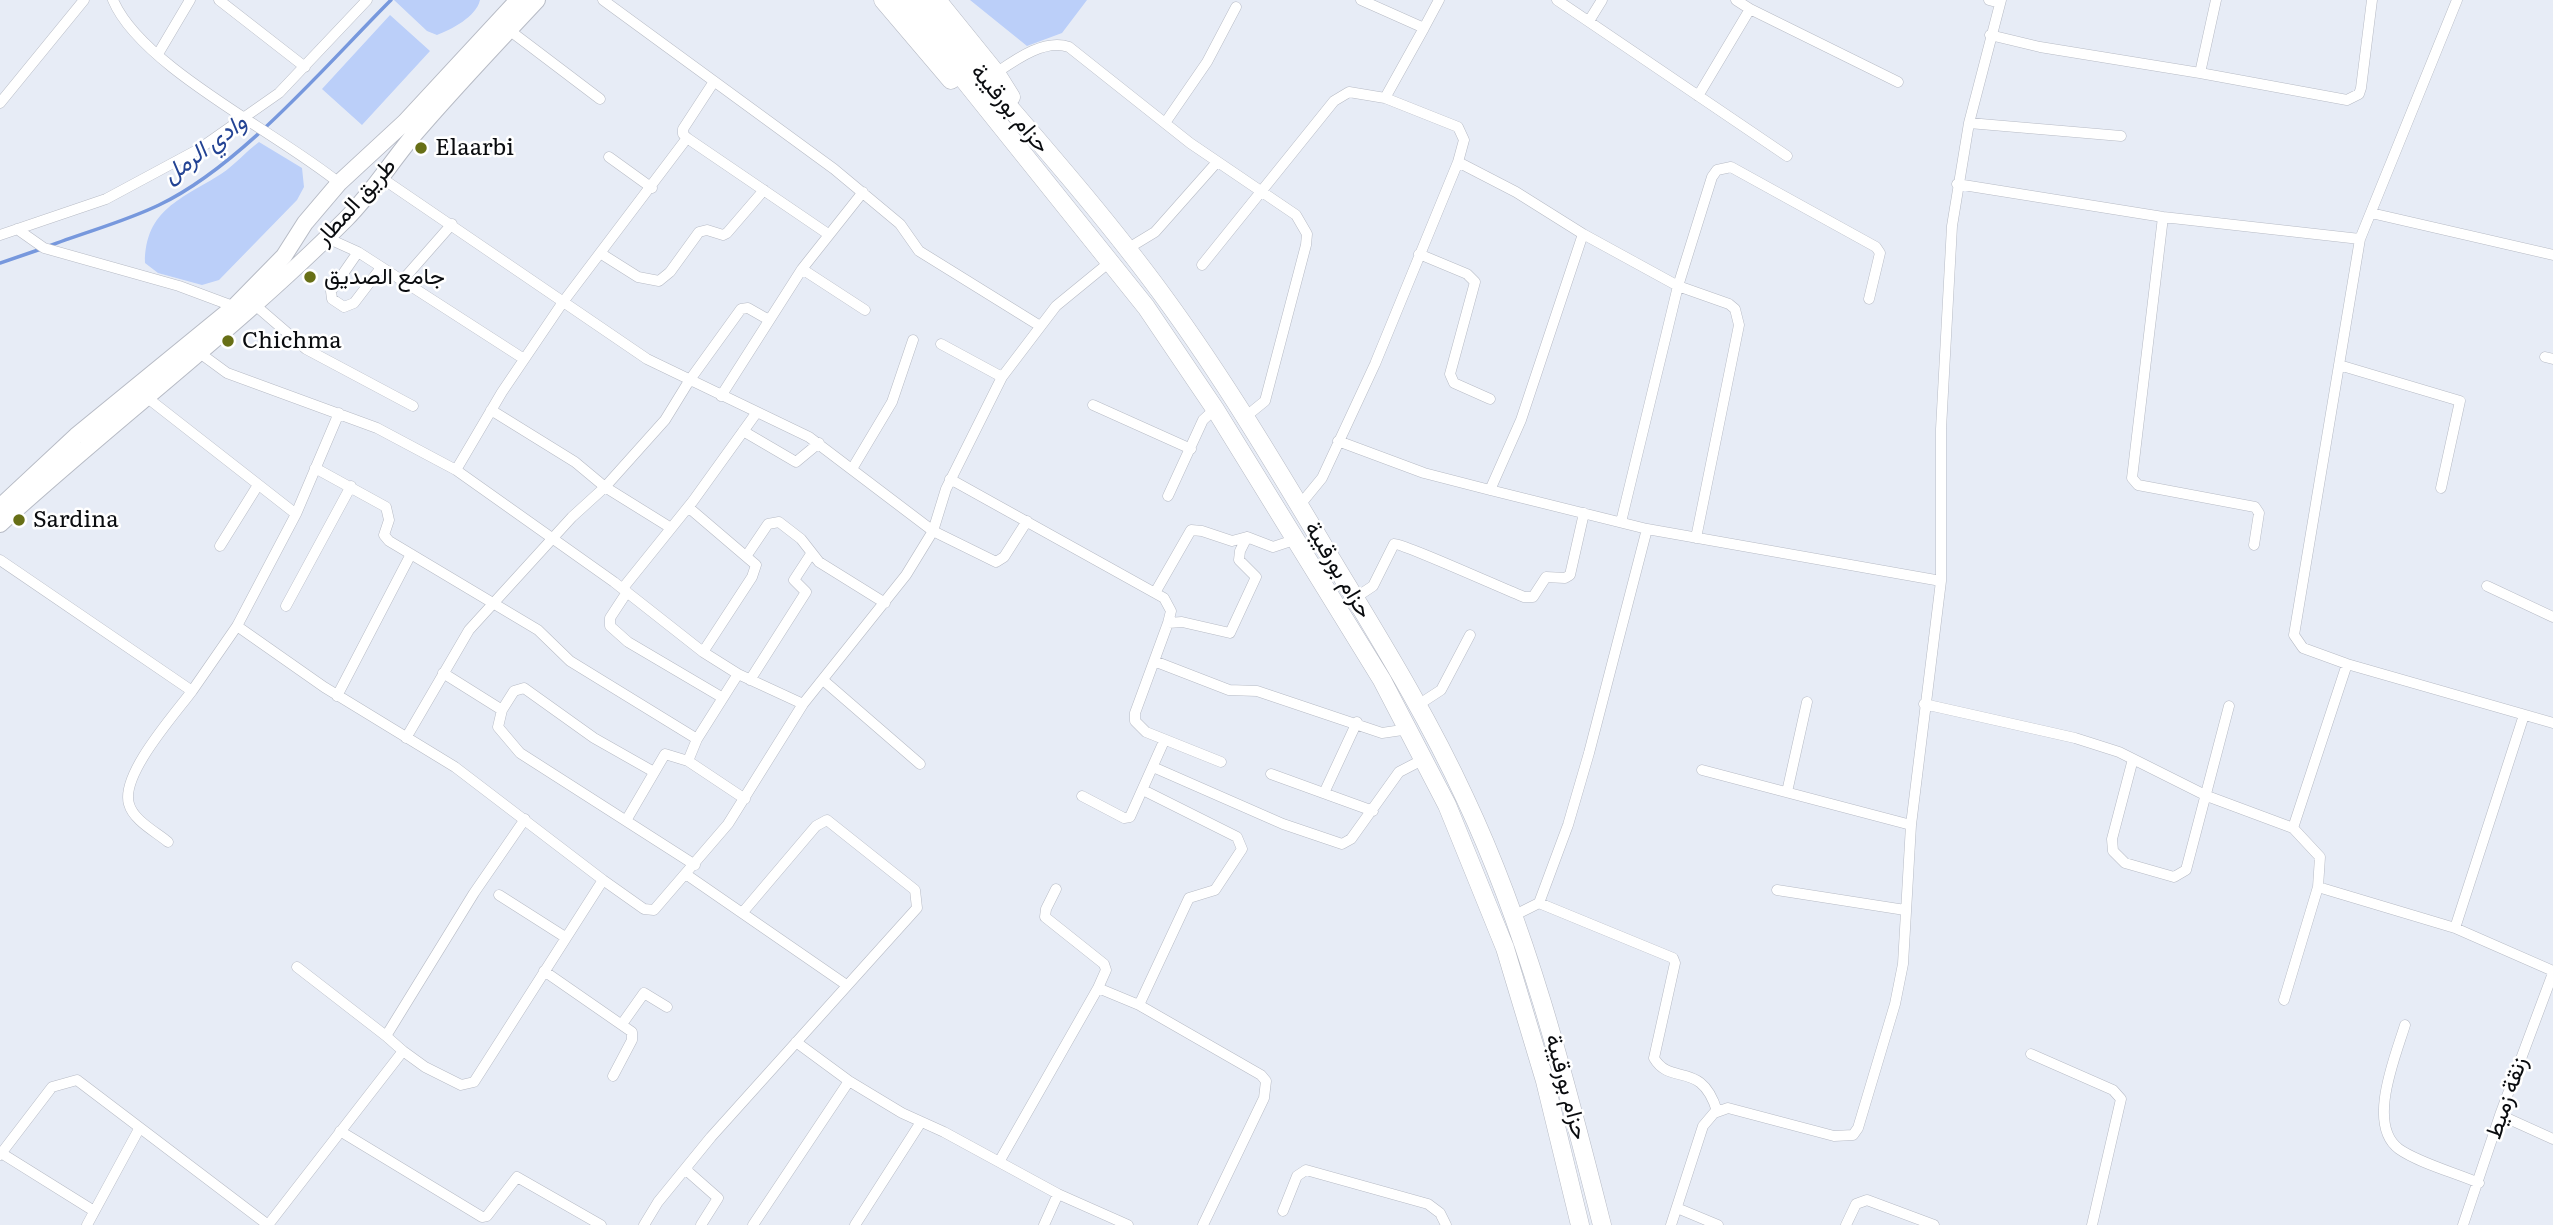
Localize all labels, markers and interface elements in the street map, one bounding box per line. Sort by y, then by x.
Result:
street label: حزام بورقيبة [965,59,1055,159]
water label: وادي الرمل [157,108,253,190]
place label: Elaarbi [435,134,514,162]
marker: Elaarbi [413,140,429,156]
street label: طريق المطار [310,153,402,251]
place label: جامع الصديق [324,263,445,291]
marker: جامع الصديق [302,269,318,285]
place label: Chichma [242,327,342,355]
marker: Chichma [220,333,236,349]
place label: Sardina [33,506,119,534]
marker: Sardina [11,512,27,528]
street label: حزام بورقيبة [1298,516,1378,624]
street label: حزام بورقيبة [1539,1031,1593,1143]
street label: زنقة زميط [2480,1053,2534,1143]

